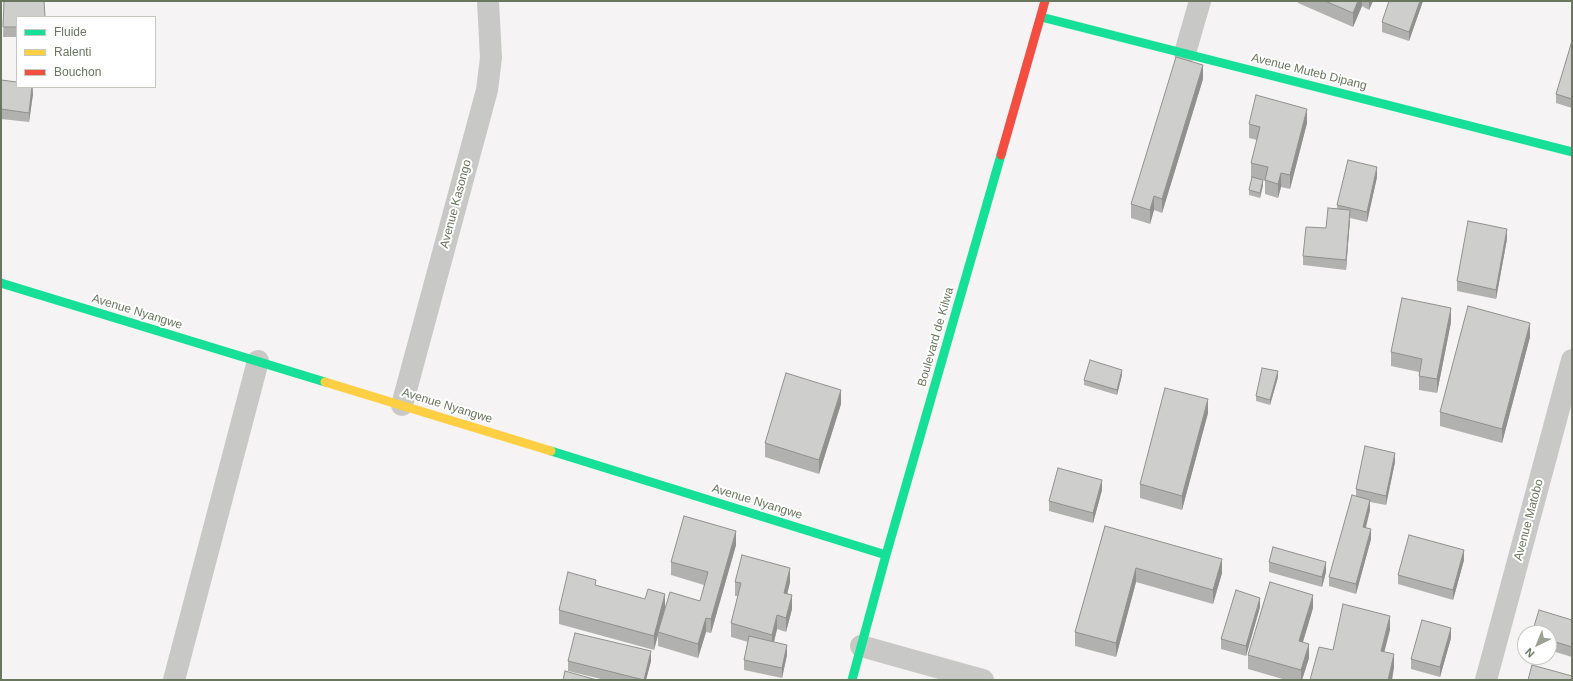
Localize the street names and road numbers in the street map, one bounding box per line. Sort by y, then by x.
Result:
street label: Avenue Muteb Dipang [1250,51,1368,93]
street label: Avenue Kasongo [437,158,475,250]
street label: Boulevard de Kilwa [915,286,957,388]
street label: Avenue Nyangwe [90,291,184,333]
street label: Avenue Nyangwe [400,385,494,427]
street label: Avenue Matobo [1511,478,1547,562]
street label: Avenue Nyangwe [710,481,804,523]

